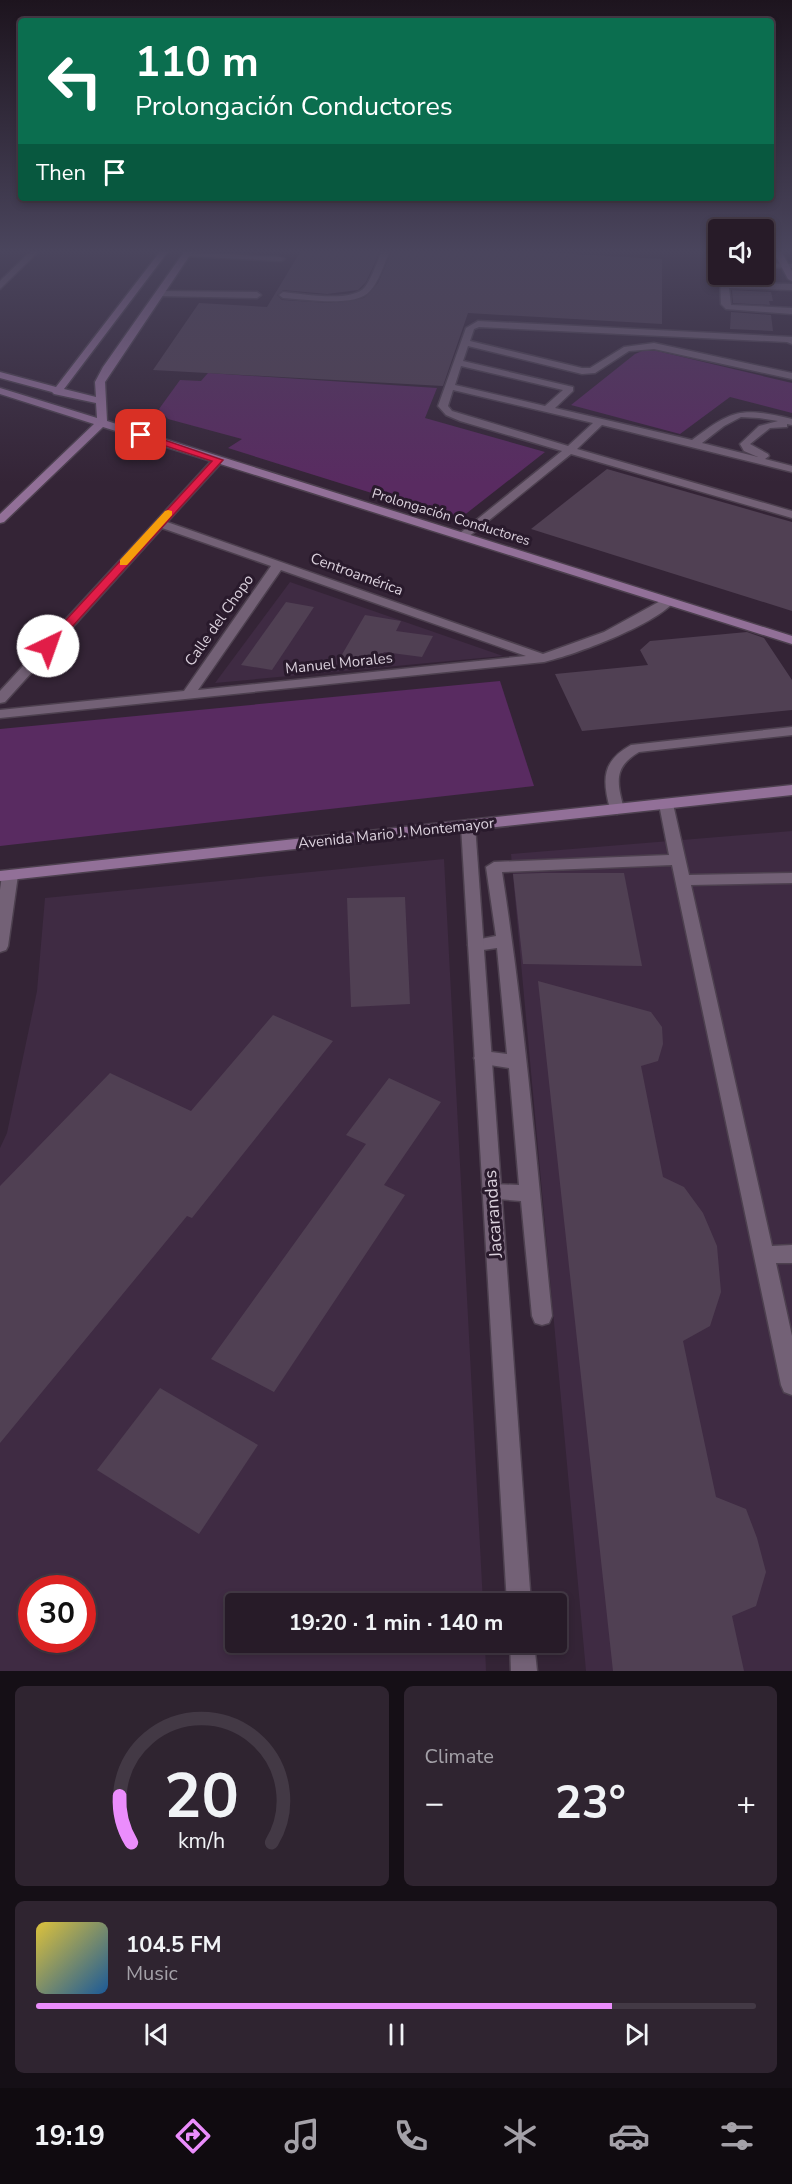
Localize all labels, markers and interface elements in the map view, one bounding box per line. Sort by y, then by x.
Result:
text: 110 m [135,34,259,91]
icon: left [36,42,114,120]
text: Prolongación Conductores [135,88,453,125]
icon: arrive [98,156,131,189]
text: Then [36,158,86,188]
map controls [708,219,774,285]
button: sound [708,219,774,285]
pin [115,409,166,460]
icon: arrive [124,418,157,451]
street label: Prolongación Conductores [369,484,533,550]
street label: Centroamérica [308,548,406,600]
street label: Calle del Chopo [180,570,258,670]
position arrow [16,614,80,678]
street label: Manuel Morales [284,647,394,679]
street label: Avenida Mario J. Montemayor [297,813,496,853]
street label: Jacarandas [478,1169,508,1260]
speed limit sign: 30 [18,1575,96,1653]
text: 19:20 · 1 min · 140 m [289,1608,503,1638]
text: Climate [425,1743,494,1770]
text: 20 [164,1754,239,1839]
text: 23° [555,1773,626,1834]
text: − [425,1781,444,1826]
text: + [736,1781,756,1826]
text: km/h [178,1826,225,1856]
text: 104.5 FM [126,1930,222,1960]
text: Music [126,1960,178,1987]
icon: previous [140,2018,173,2051]
icon: pause [380,2018,413,2051]
icon: next [620,2018,653,2051]
icon: directions [172,2115,214,2157]
icon: music [281,2115,323,2157]
icon: phone [390,2115,432,2157]
icon: climate [499,2115,541,2157]
icon: car [608,2115,650,2157]
icon: filters [716,2115,758,2157]
text: 19:19 [33,2118,105,2155]

